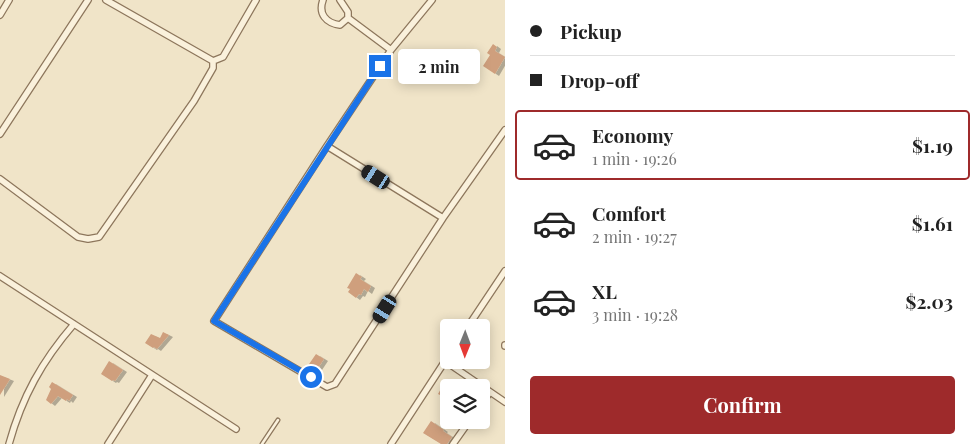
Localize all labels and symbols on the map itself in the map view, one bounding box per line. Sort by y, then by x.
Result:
callout: 2 min [398,48,480,84]
route end [369,55,391,77]
car [359,163,392,191]
car [370,292,399,326]
north arrow [440,319,490,369]
route start [300,366,322,388]

